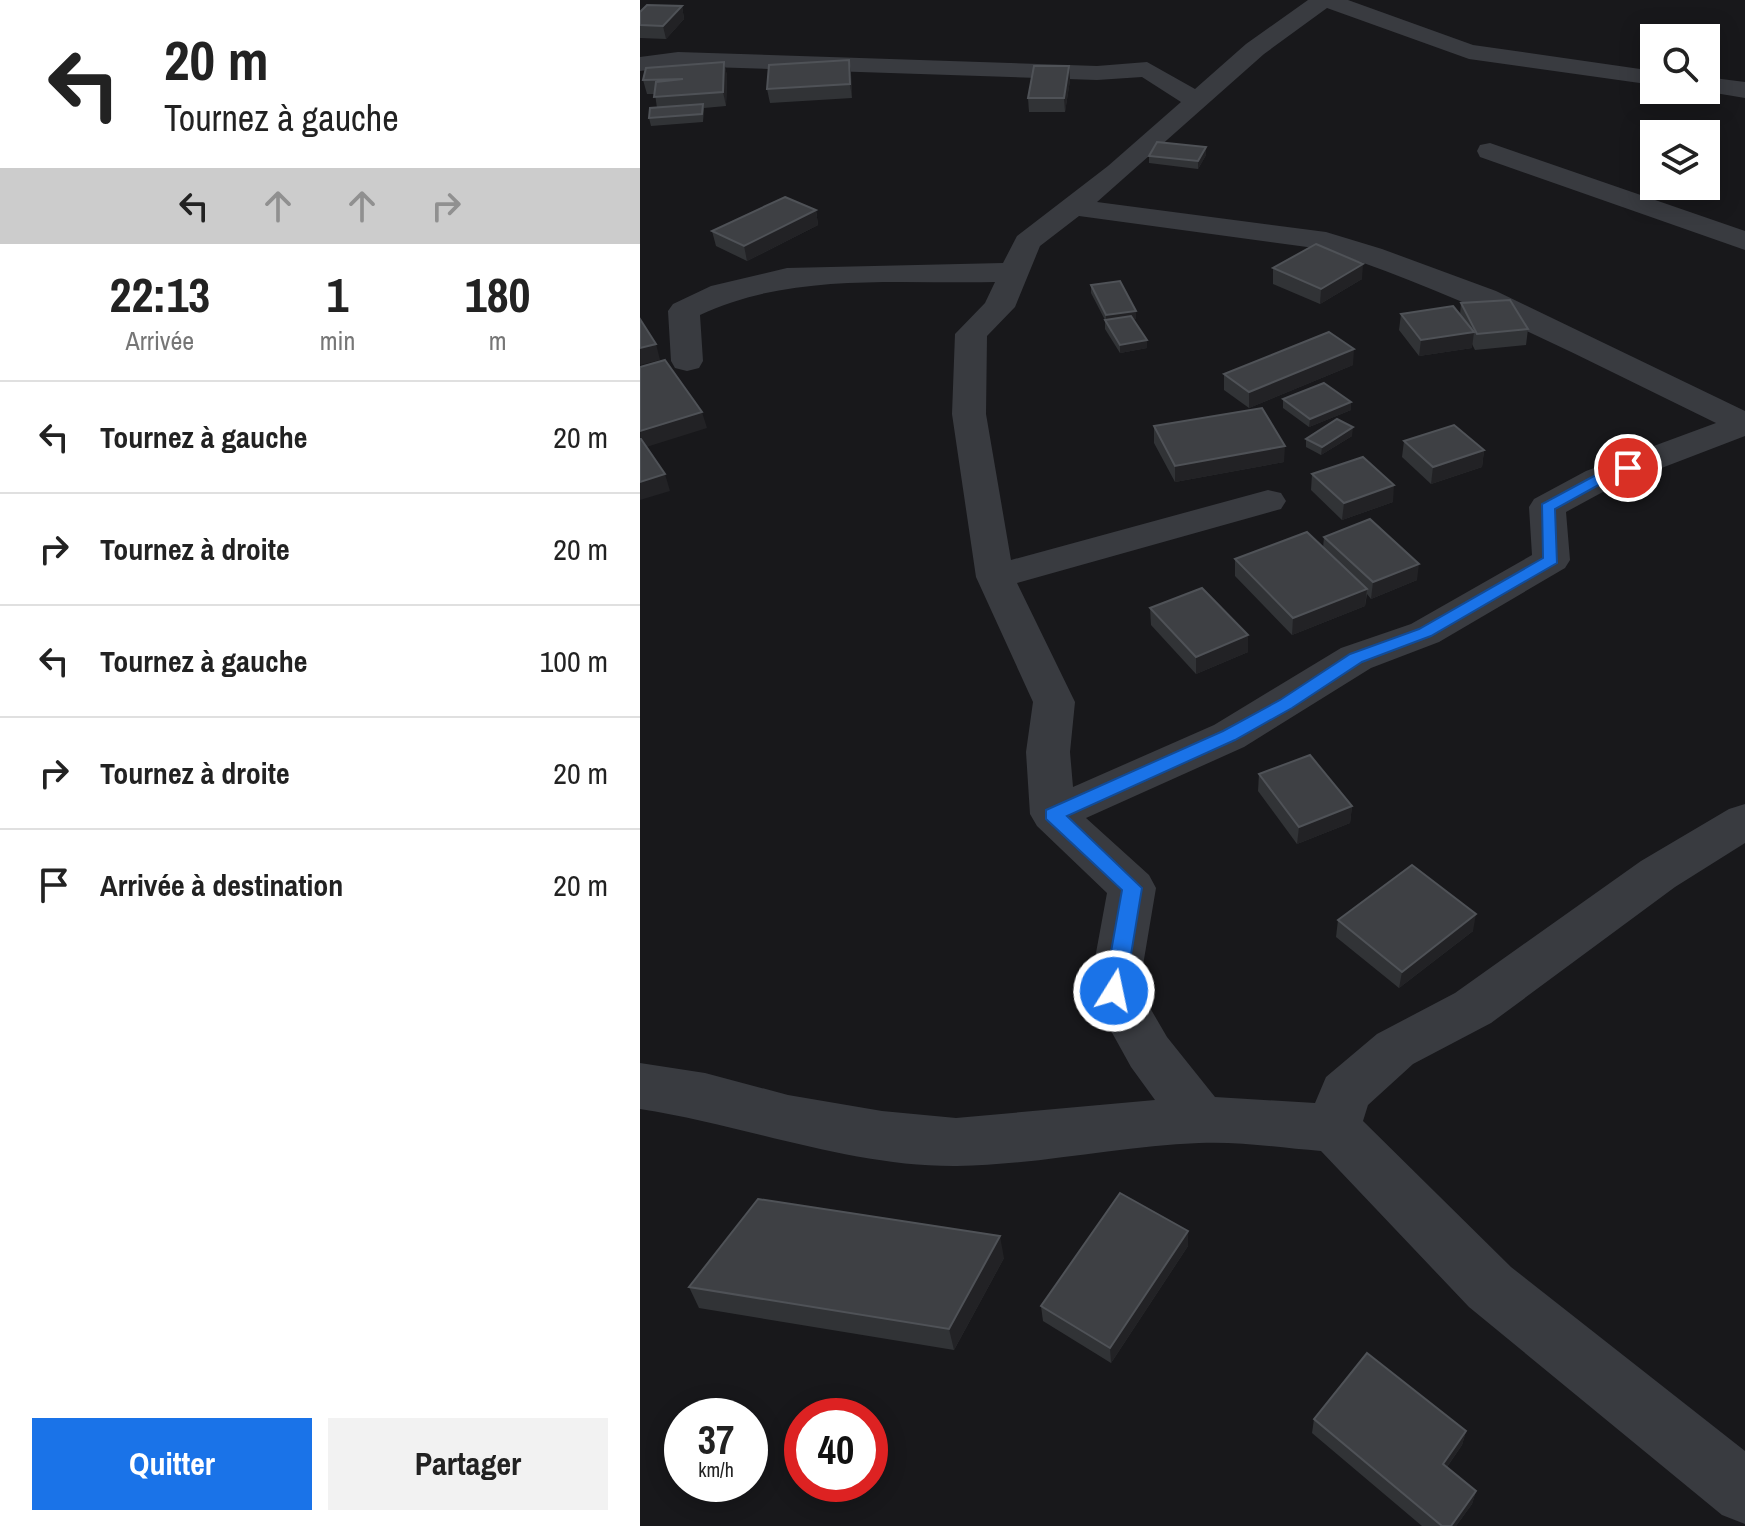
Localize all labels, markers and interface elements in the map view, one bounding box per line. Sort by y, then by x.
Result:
text: 20 m [164,22,269,97]
map controls [1640,24,1720,200]
button: search [1640,24,1720,104]
icon: left [32,32,136,136]
text: Tournez à gauche [164,94,399,142]
button: layers [1640,120,1720,200]
icon: left [172,184,216,228]
icon: ahead [256,184,300,228]
icon: ahead [340,184,384,228]
icon: right [424,184,468,228]
text: 22:13 [110,262,210,327]
text: 1 [327,262,348,327]
text: 180 [465,262,530,327]
text: Arrivée [126,323,194,358]
text: min [320,323,355,358]
text: m [489,323,507,358]
icon: left [32,415,76,459]
text: Tournez à gauche [100,417,307,457]
text: 20 m [553,417,608,457]
pin [1594,434,1662,502]
icon: arrive [1606,446,1650,490]
icon: right [32,527,76,571]
text: Tournez à droite [100,529,290,569]
text: 20 m [553,529,608,569]
icon: left [32,639,76,683]
text: Tournez à gauche [100,641,307,681]
text: 100 m [540,641,608,681]
icon: right [32,751,76,795]
text: Tournez à droite [100,753,290,793]
text: 20 m [553,753,608,793]
icon: arrive [32,863,76,907]
text: Arrivée à destination [100,865,343,905]
text: 20 m [553,865,608,905]
position arrow [1072,949,1156,1033]
speed limit sign: 40 [784,1398,888,1502]
text: 37 [698,1413,734,1466]
button: Quitter [32,1418,312,1510]
button: Partager [328,1418,608,1510]
text: km/h [698,1456,734,1483]

